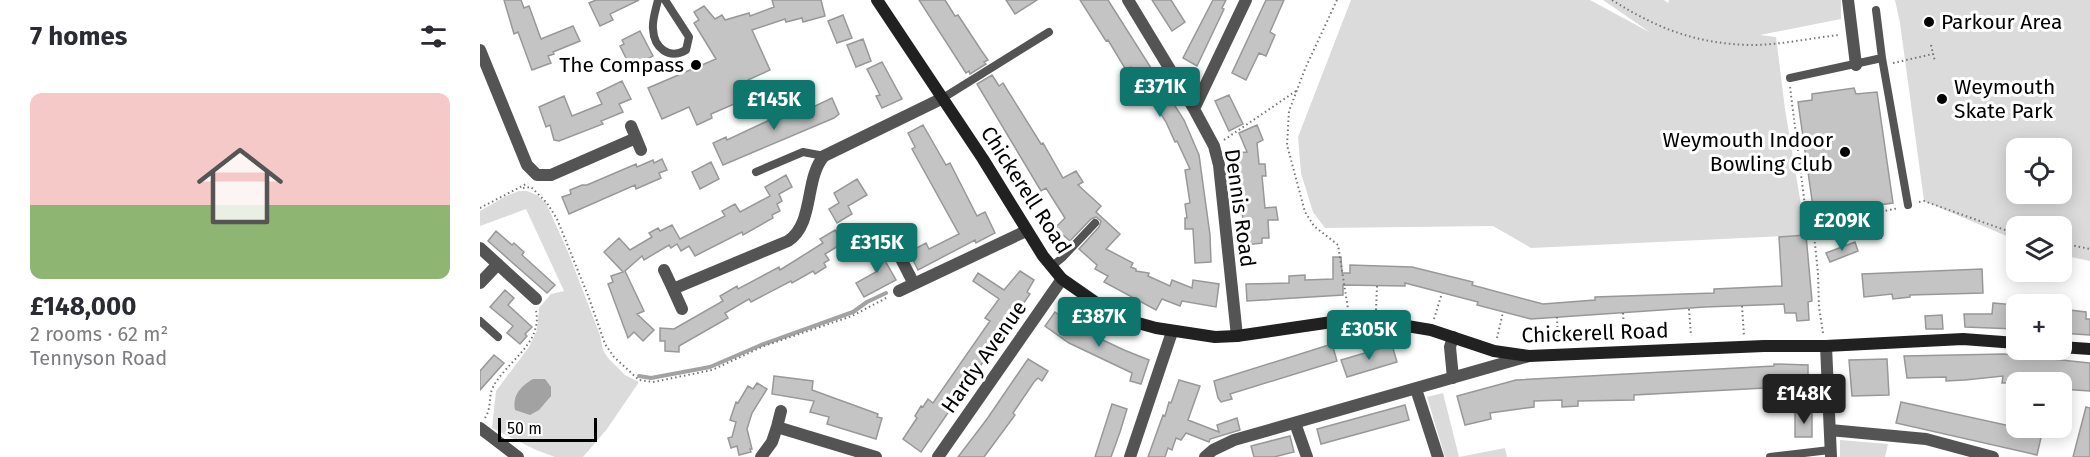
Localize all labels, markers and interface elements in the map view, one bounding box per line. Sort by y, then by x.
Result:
place label: Parkour Area [1941,9,2062,35]
marker: Parkour Area [1922,15,1936,29]
icon: filters [417,20,450,53]
text: 7 homes [30,21,127,52]
place label: The Compass [559,52,684,78]
marker: The Compass [689,58,703,72]
pin: £371K [1118,67,1202,118]
text: £371K [1134,74,1186,98]
place label: Weymouth Skate Park [1954,74,2055,124]
pin: £145K [732,80,816,131]
text: £145K [747,87,801,111]
marker: Weymouth Skate Park [1935,92,1949,106]
street label: Chickerell Road [975,121,1077,259]
place label: Weymouth Indoor Bowling Club [1663,127,1833,177]
icon: home [186,132,294,240]
map controls [2006,138,2072,438]
button: locate [2006,138,2072,204]
marker: Weymouth Indoor Bowling Club [1838,145,1852,159]
street label: Dennis Road [1219,147,1261,269]
pin: £209K [1800,201,1884,252]
text: £209K [1814,208,1870,232]
button: layers [2006,216,2072,282]
pin: £315K [835,223,919,274]
text: £315K [850,230,904,254]
text: £148,000 [30,291,136,322]
button: + [2006,294,2072,360]
street label: Hardy Avenue [936,296,1032,418]
pin: £387K [1057,297,1141,348]
text: £387K [1072,304,1126,328]
pin: £305K [1327,310,1411,361]
text: £305K [1341,317,1397,341]
street label: Chickerell Road [1521,317,1669,349]
text: 2 rooms · 62 m² [30,322,168,346]
text: Tennyson Road [30,346,167,370]
button: − [2006,372,2072,438]
pin: £148K [1762,374,1846,425]
text: £148K [1777,381,1831,405]
scale bar [498,415,597,442]
text: 50 m [507,419,542,438]

